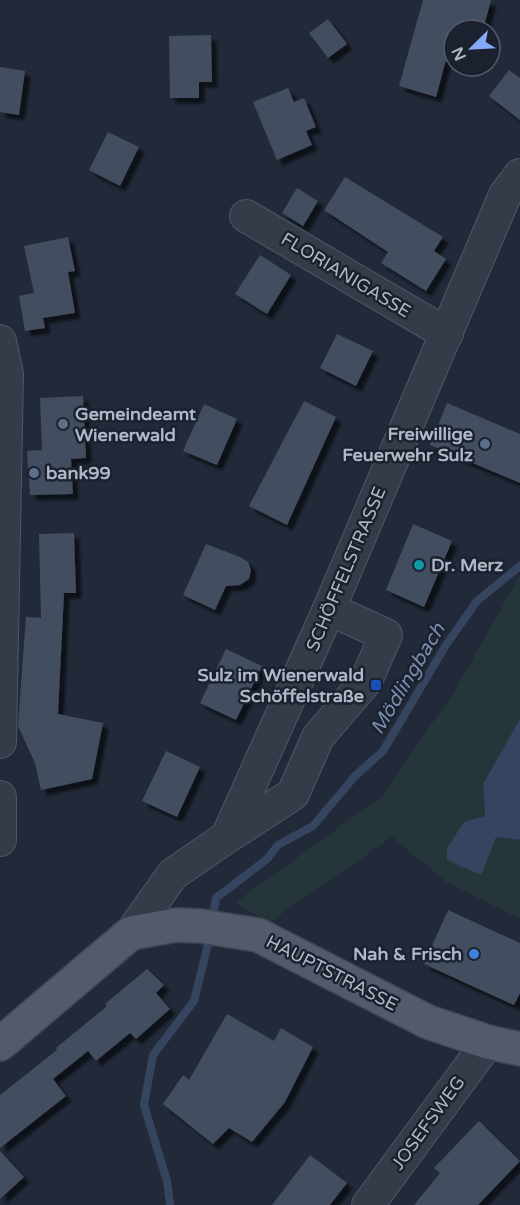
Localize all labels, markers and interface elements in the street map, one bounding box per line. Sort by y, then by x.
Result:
north arrow [442,18,502,78]
text: N [447,44,471,64]
street label: FLORIANIGASSE [277,228,415,322]
place label: Gemeindeamt Wienerwald [75,403,196,446]
marker: Gemeindeamt Wienerwald [56,417,70,431]
place label: Freiwillige Feuerwehr Sulz [342,423,473,466]
marker: Freiwillige Feuerwehr Sulz [478,437,492,451]
place label: bank99 [46,462,111,484]
marker: bank99 [27,466,41,480]
street label: SCHÖFFELSTRASSE [301,483,391,655]
place label: Dr. Merz [431,554,503,576]
marker: Dr. Merz [412,558,426,572]
water label: Mödlingbach [365,618,451,739]
place label: Sulz im Wienerwald Schöffelstraße [197,664,364,707]
marker: Sulz im Wienerwald Schöffelstraße [369,678,383,692]
street label: HAUPTSTRASSE [263,930,401,1016]
place label: Nah & Frisch [353,943,462,965]
marker: Nah & Frisch [467,947,481,961]
street label: JOSEFSWEG [387,1072,469,1174]

